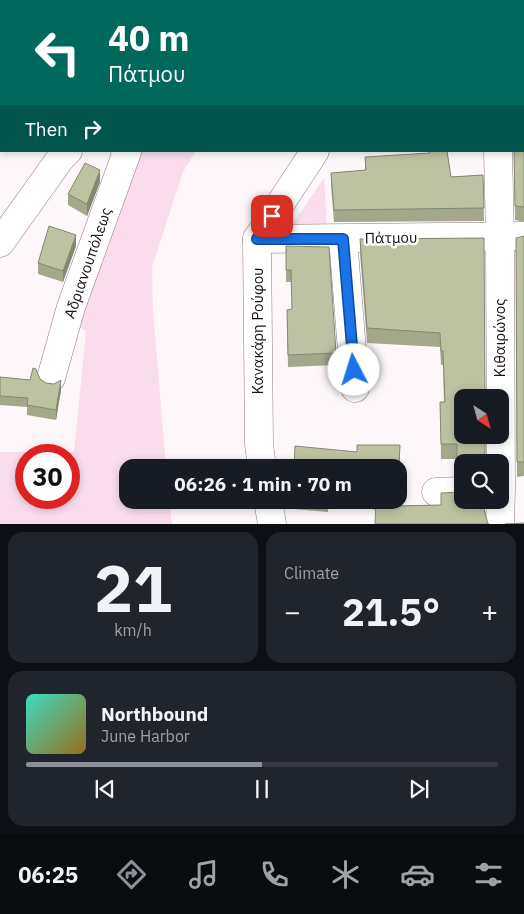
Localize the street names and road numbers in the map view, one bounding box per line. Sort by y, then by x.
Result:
street label: Αδριανουπόλεως [60,205,115,321]
street label: Πάτμου [364,228,418,247]
street label: Κανακάρη Ρούφου [248,267,267,395]
street label: Κιθαιρώνος [490,299,509,377]

